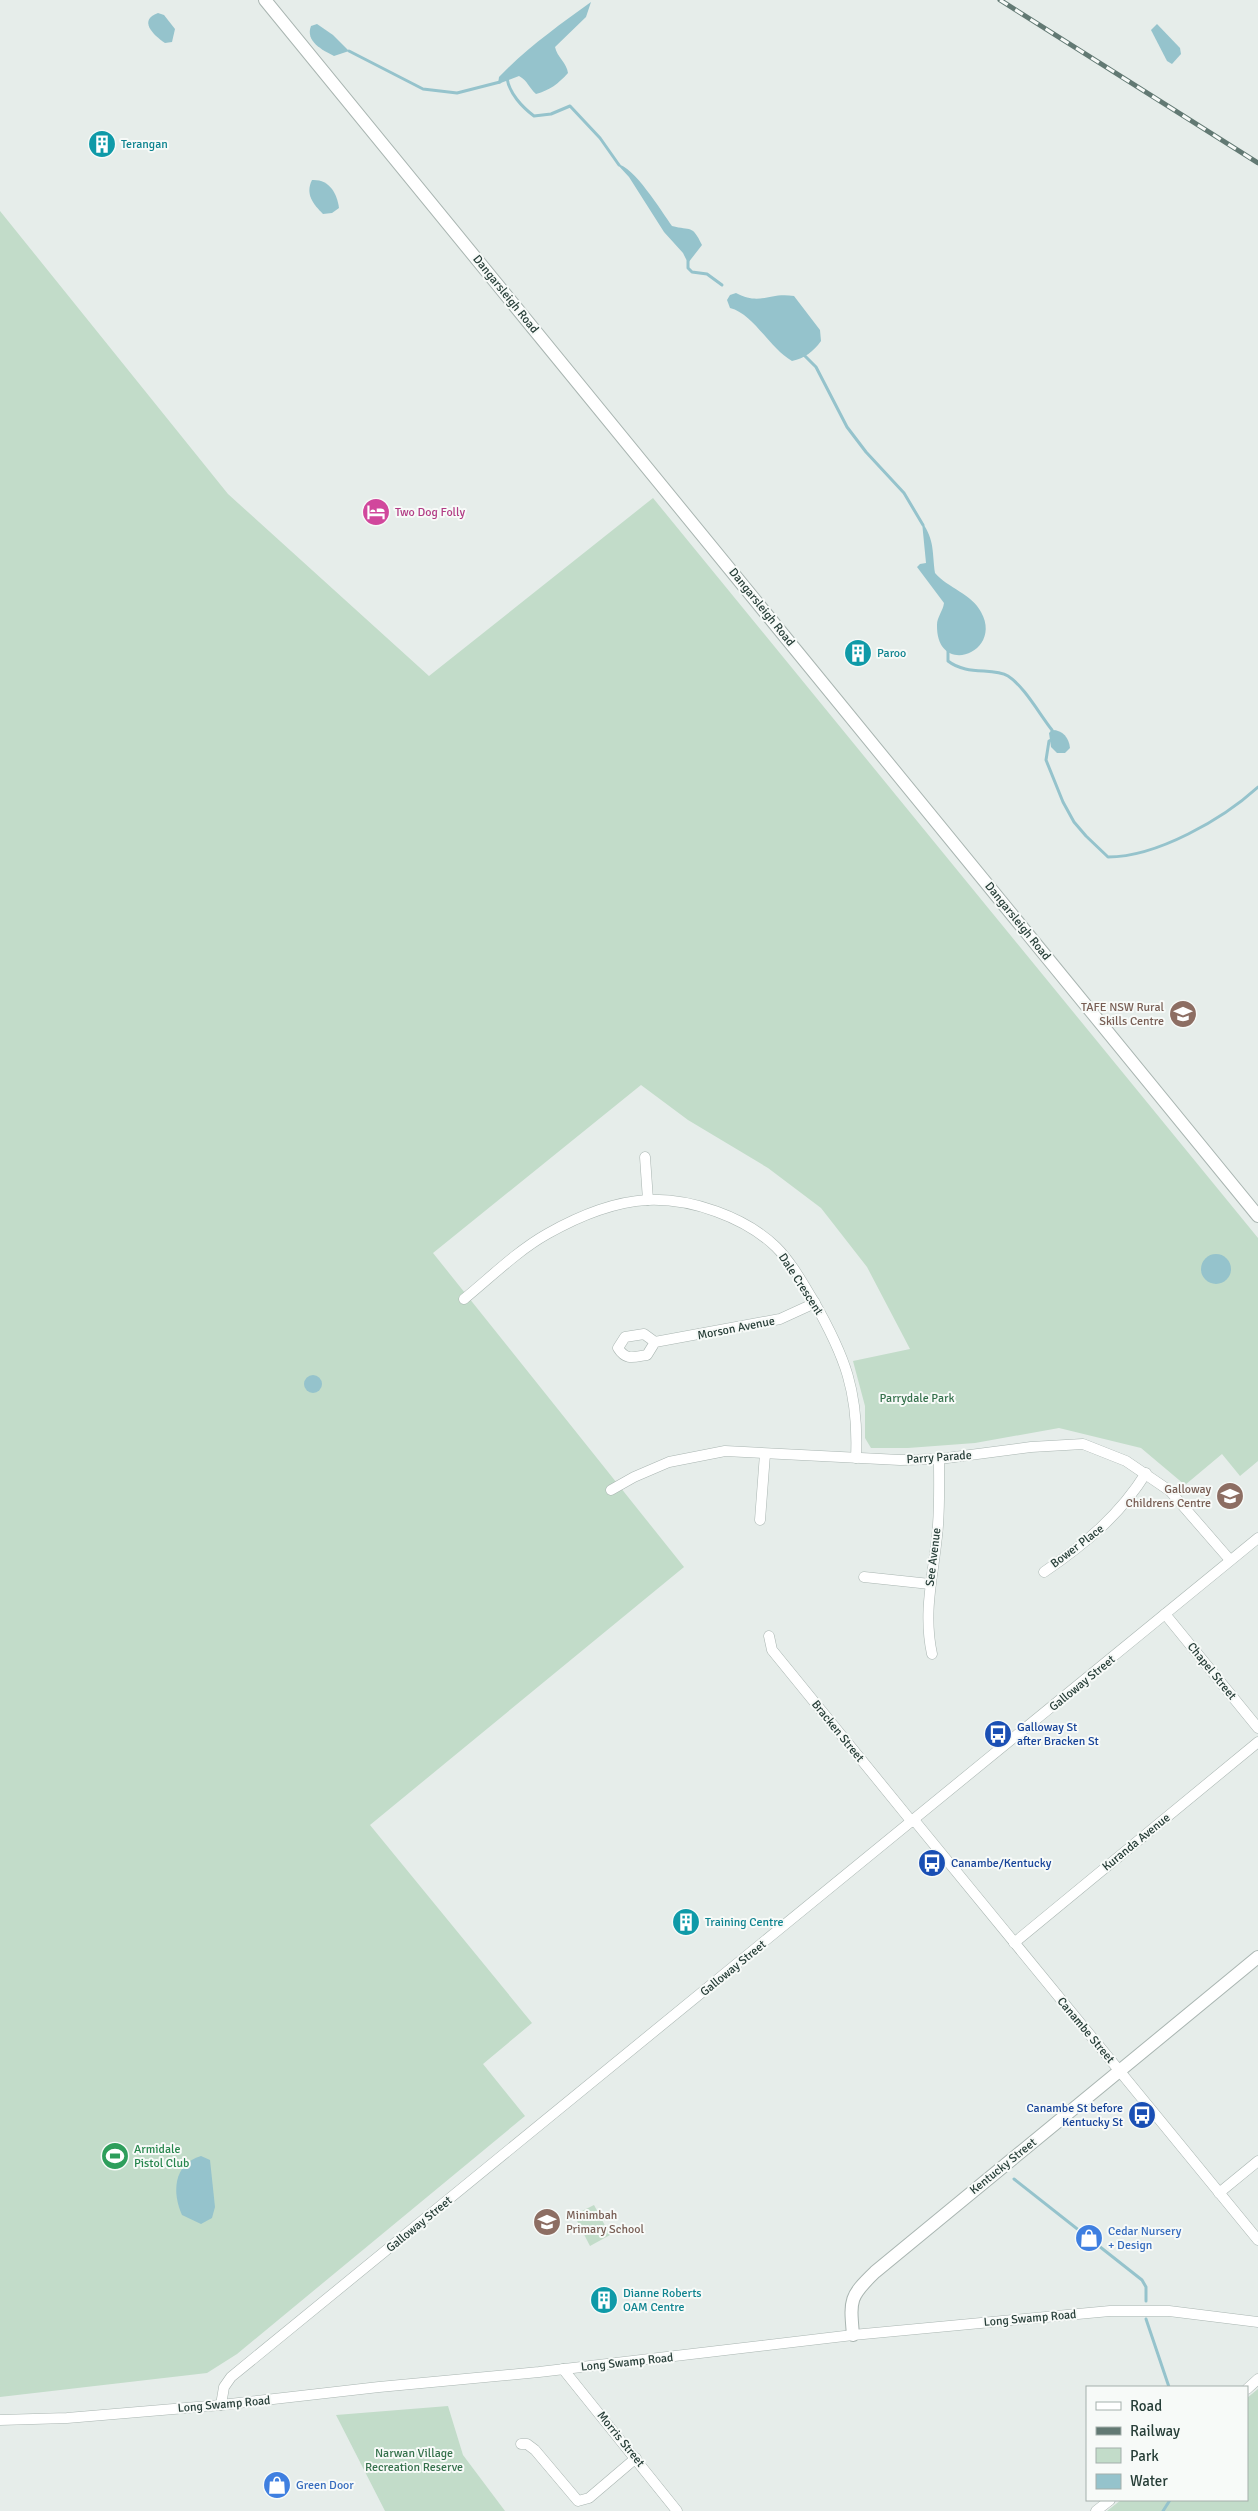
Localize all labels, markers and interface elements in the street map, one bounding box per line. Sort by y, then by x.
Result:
building icon: Terangan [87,129,117,159]
place label: Terangan [121,137,168,152]
street label: Dangarsleigh Road [469,252,542,336]
hotel icon: Two Dog Folly [361,497,391,527]
place label: Two Dog Folly [395,505,465,520]
street label: Dangarsleigh Road [725,565,798,649]
building icon: Paroo [843,638,873,668]
place label: Paroo [877,646,906,661]
street label: Dangarsleigh Road [981,879,1054,963]
school or university icon: TAFE NSW Rural Skills Centre [1168,999,1198,1029]
place label: TAFE NSW Rural Skills Centre [1081,1000,1164,1029]
street label: Dale Crescent [775,1250,826,1318]
street label: Morson Avenue [696,1314,776,1343]
park label: Parrydale Park [880,1391,954,1406]
street label: Parry Parade [906,1448,972,1467]
school or university icon: Galloway Childrens Centre [1215,1481,1245,1511]
place label: Galloway Childrens Centre [1125,1482,1211,1511]
street label: Bower Place [1048,1521,1107,1571]
street label: See Avenue [922,1527,945,1587]
street label: Chapel Street [1184,1640,1239,1703]
street label: Galloway Street [1046,1652,1118,1715]
street label: Bracken Street [808,1697,867,1765]
bus stop icon: Galloway St after Bracken St [983,1719,1013,1749]
place label: Galloway St after Bracken St [1017,1720,1099,1749]
street label: Kuranda Avenue [1099,1810,1173,1874]
bus stop icon: Canambe/Kentucky [917,1848,947,1878]
place label: Canambe/Kentucky [951,1856,1052,1871]
building icon: Training Centre [671,1907,701,1937]
place label: Training Centre [705,1915,783,1930]
street label: Galloway Street [697,1937,769,2000]
street label: Canambe Street [1054,1994,1118,2066]
bus stop icon: Canambe St before Kentucky St [1127,2100,1157,2130]
place label: Canambe St before Kentucky St [1026,2101,1123,2130]
street label: Kentucky Street [967,2135,1040,2198]
sports icon: Armidale Pistol Club [100,2141,130,2171]
place label: Armidale Pistol Club [134,2142,189,2171]
street label: Galloway Street [383,2193,455,2256]
school or university icon: Minimbah Primary School [532,2207,562,2237]
place label: Minimbah Primary School [566,2208,644,2237]
shop icon: Cedar Nursery + Design [1074,2223,1104,2253]
place label: Cedar Nursery + Design [1108,2224,1182,2253]
building icon: Dianne Roberts OAM Centre [589,2285,619,2315]
place label: Dianne Roberts OAM Centre [623,2286,702,2315]
street label: Long Swamp Road [983,2307,1077,2330]
street label: Long Swamp Road [580,2350,674,2375]
legend [1086,2386,1248,2501]
street label: Long Swamp Road [177,2393,271,2416]
text: Road [1130,2397,1162,2415]
street label: Morris Street [594,2408,648,2470]
text: Railway [1130,2422,1180,2440]
park label: Narwan Village Recreation Reserve [365,2446,463,2475]
text: Park [1130,2447,1159,2465]
shop icon: Green Door [262,2470,292,2500]
text: Water [1130,2472,1168,2490]
place label: Green Door [296,2478,354,2493]

